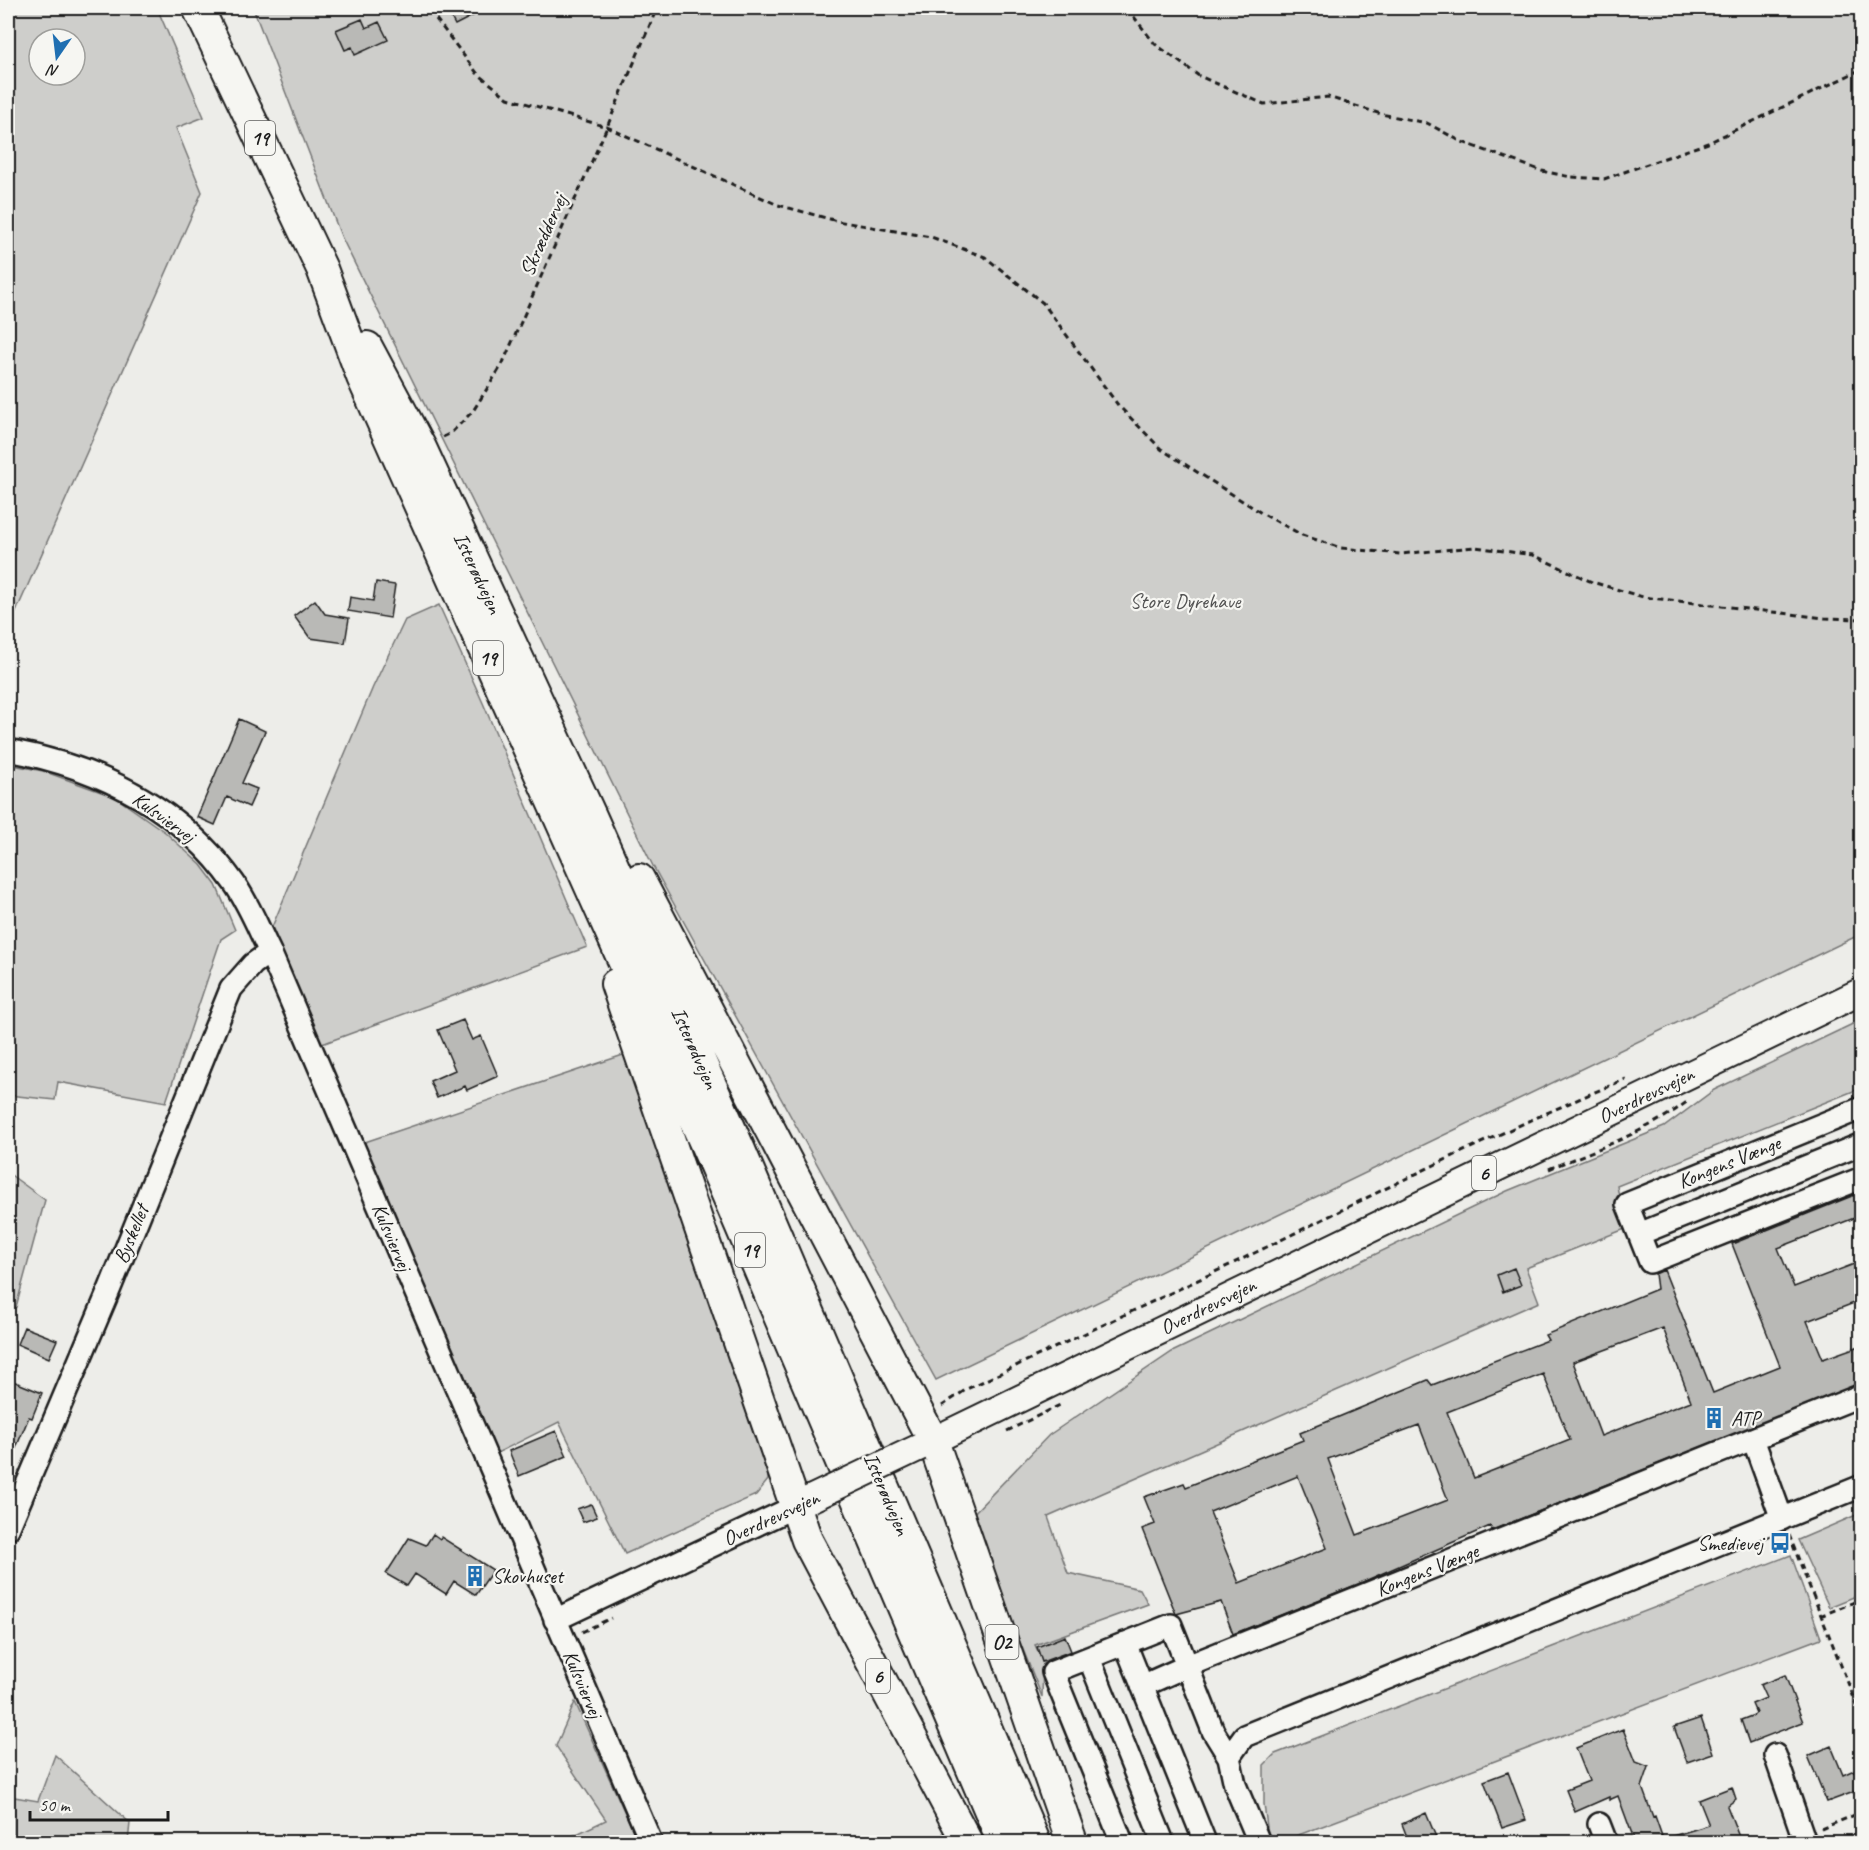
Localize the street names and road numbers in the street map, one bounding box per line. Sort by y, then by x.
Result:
road number: 19 [245,121,275,155]
street label: Skræddervej [514,188,574,280]
street label: Isterødvejen [448,528,508,618]
road number: 19 [473,641,503,675]
street label: Kulsviervej [128,786,203,850]
street label: Isterødvejen [665,1003,725,1093]
street label: Overdrevsvejen [1594,1060,1700,1129]
street label: Kongens Vænge [1674,1129,1786,1194]
road number: 6 [1472,1156,1496,1190]
street label: Byskellet [108,1198,156,1267]
street label: Kulsviervej [366,1199,419,1277]
road number: 19 [735,1233,765,1267]
street label: Overdrevsvejen [1156,1271,1262,1340]
street label: Isterødvejen [858,1449,916,1539]
street label: Overdrevsvejen [719,1484,825,1552]
street label: Kongens Vænge [1372,1537,1484,1602]
road number: O2 [986,1625,1018,1659]
street label: Kulsviervej [557,1646,610,1724]
road number: 6 [866,1659,890,1693]

